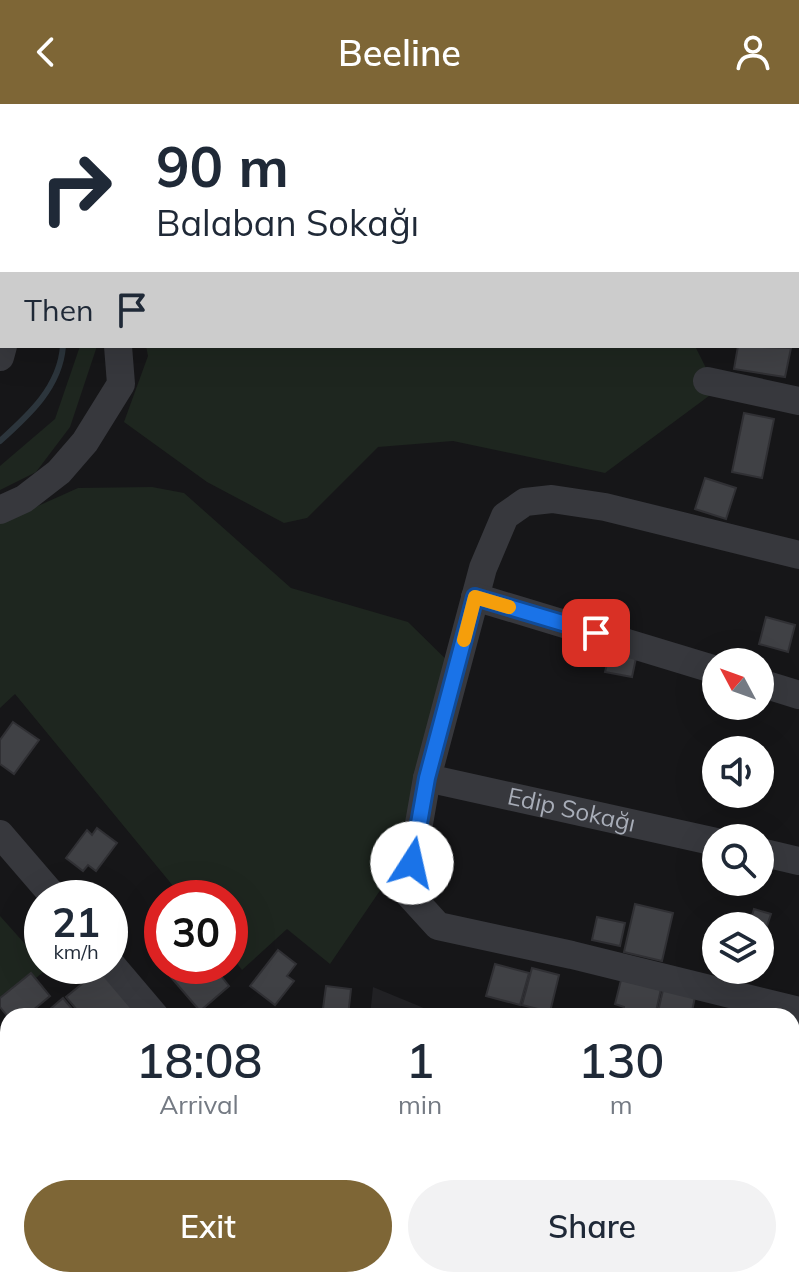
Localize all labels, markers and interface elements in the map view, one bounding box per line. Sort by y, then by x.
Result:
icon: back [24,30,68,74]
text: Beeline [338,30,461,75]
icon: person [731,30,775,74]
text: 90 m [156,131,289,201]
icon: right [24,136,128,240]
text: Balaban Sokağı [156,200,419,245]
icon: arrive [110,288,154,332]
text: Then [24,291,94,329]
pin [562,599,630,667]
icon: arrive [574,611,618,655]
north arrow [702,648,774,720]
map controls [702,648,774,984]
button: sound [702,736,774,808]
street label: Edip Sokağı [505,780,639,838]
position arrow [370,821,454,905]
button: search [702,824,774,896]
speed limit sign: 30 [144,880,248,984]
text: 21 [52,897,100,947]
button: layers [702,912,774,984]
text: km/h [53,939,99,964]
text: 18:08 [136,1030,262,1090]
text: 1 [406,1030,434,1090]
text: 130 [578,1030,664,1090]
text: Arrival [159,1088,239,1121]
text: min [398,1088,442,1121]
text: m [610,1088,633,1121]
button: Exit [24,1180,392,1272]
button: Share [408,1180,776,1272]

